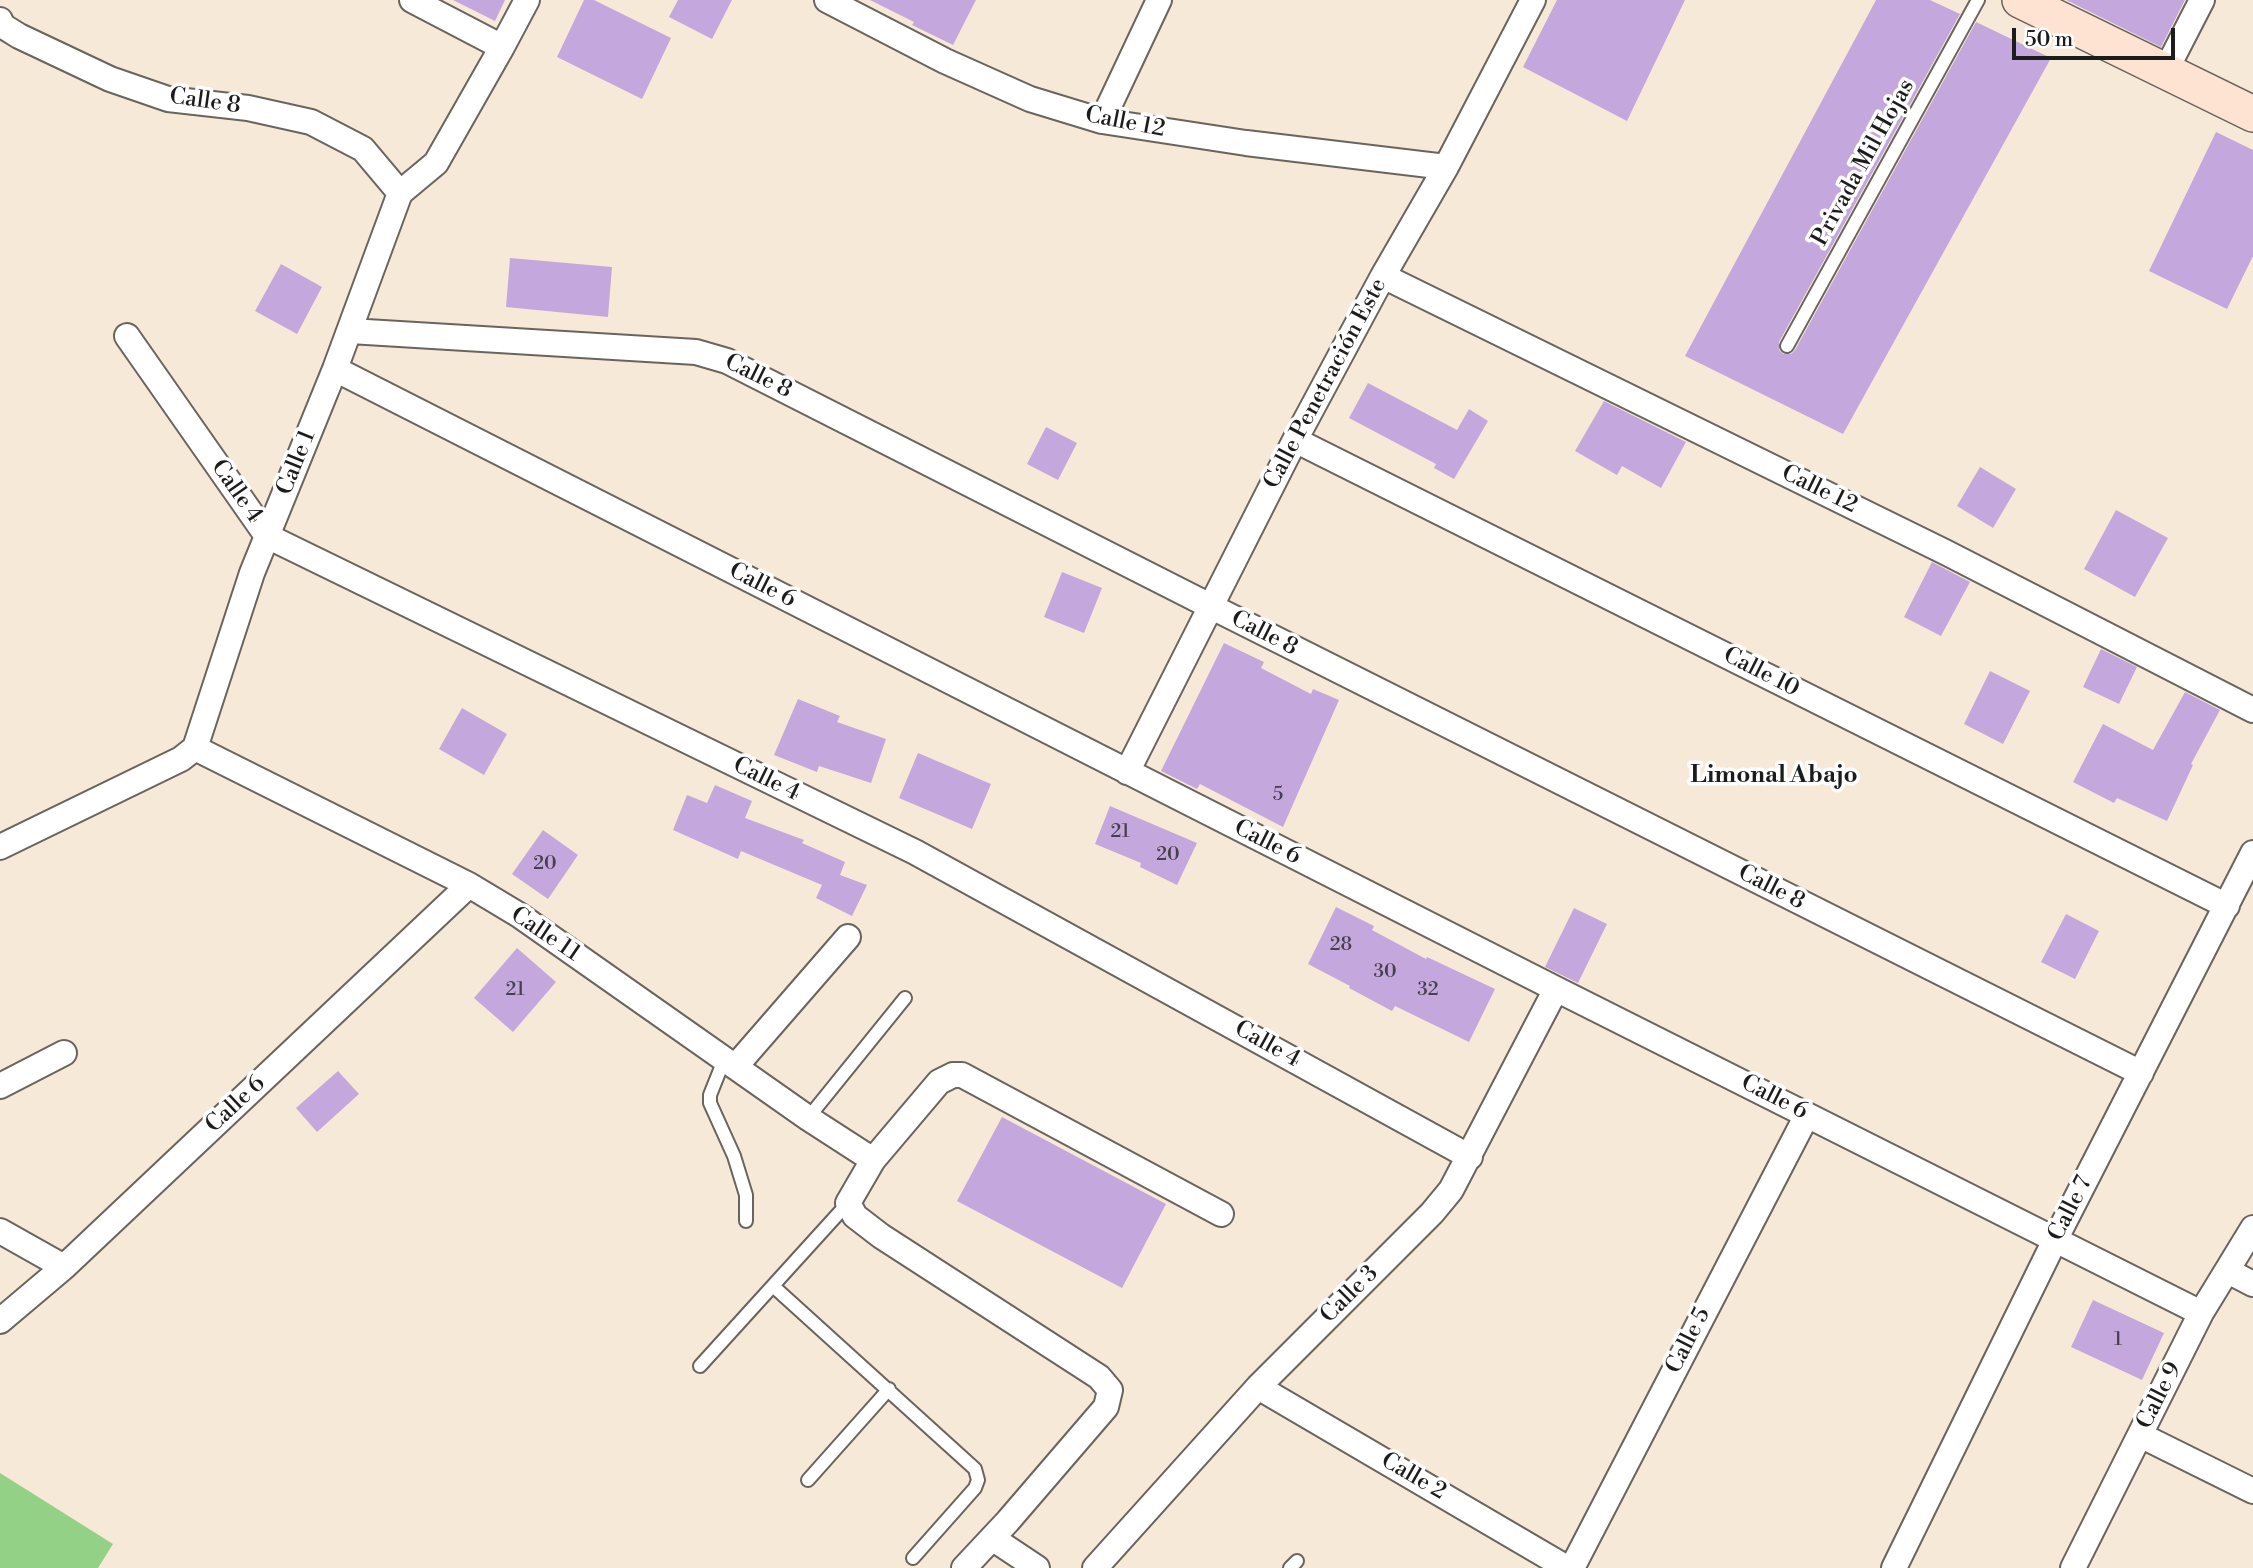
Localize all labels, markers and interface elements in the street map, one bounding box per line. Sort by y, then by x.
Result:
scale bar [2015,14,2178,58]
text: 50 m [2025,27,2073,53]
street label: Privada Mil Hojas [1807,75,1921,251]
street label: Calle 8 [168,83,242,121]
street label: Calle 12 [1083,102,1167,144]
street label: Calle Penetración Este [1259,274,1393,494]
street label: Calle 8 [720,349,796,405]
street label: Calle 1 [272,427,322,499]
street label: Calle 4 [204,455,268,529]
street label: Calle 12 [1777,460,1861,520]
street label: Calle 6 [724,558,800,614]
street label: Calle 8 [1226,605,1302,663]
street label: Calle 10 [1718,642,1804,704]
street label: Calle 4 [728,752,804,808]
district label: Limonal Abajo [1690,762,1858,790]
house number: 5 [1273,784,1283,806]
street label: Calle 6 [1229,815,1305,871]
house number: 21 [1110,821,1130,843]
house number: 20 [1156,844,1180,866]
house number: 20 [533,853,557,875]
street label: Calle 8 [1733,859,1809,917]
street label: Calle 11 [505,902,585,968]
house number: 28 [1330,934,1352,956]
house number: 30 [1373,961,1397,983]
house number: 21 [505,979,525,1001]
house number: 32 [1417,979,1439,1001]
street label: Calle 4 [1229,1016,1305,1074]
street label: Calle 6 [1736,1070,1812,1126]
street label: Calle 6 [200,1071,272,1139]
street label: Calle 7 [2043,1172,2099,1246]
street label: Calle 3 [1315,1260,1385,1330]
street label: Calle 5 [1661,1304,1717,1378]
house number: 1 [2114,1329,2122,1351]
street label: Calle 9 [2132,1358,2188,1434]
street label: Calle 2 [1376,1447,1450,1507]

